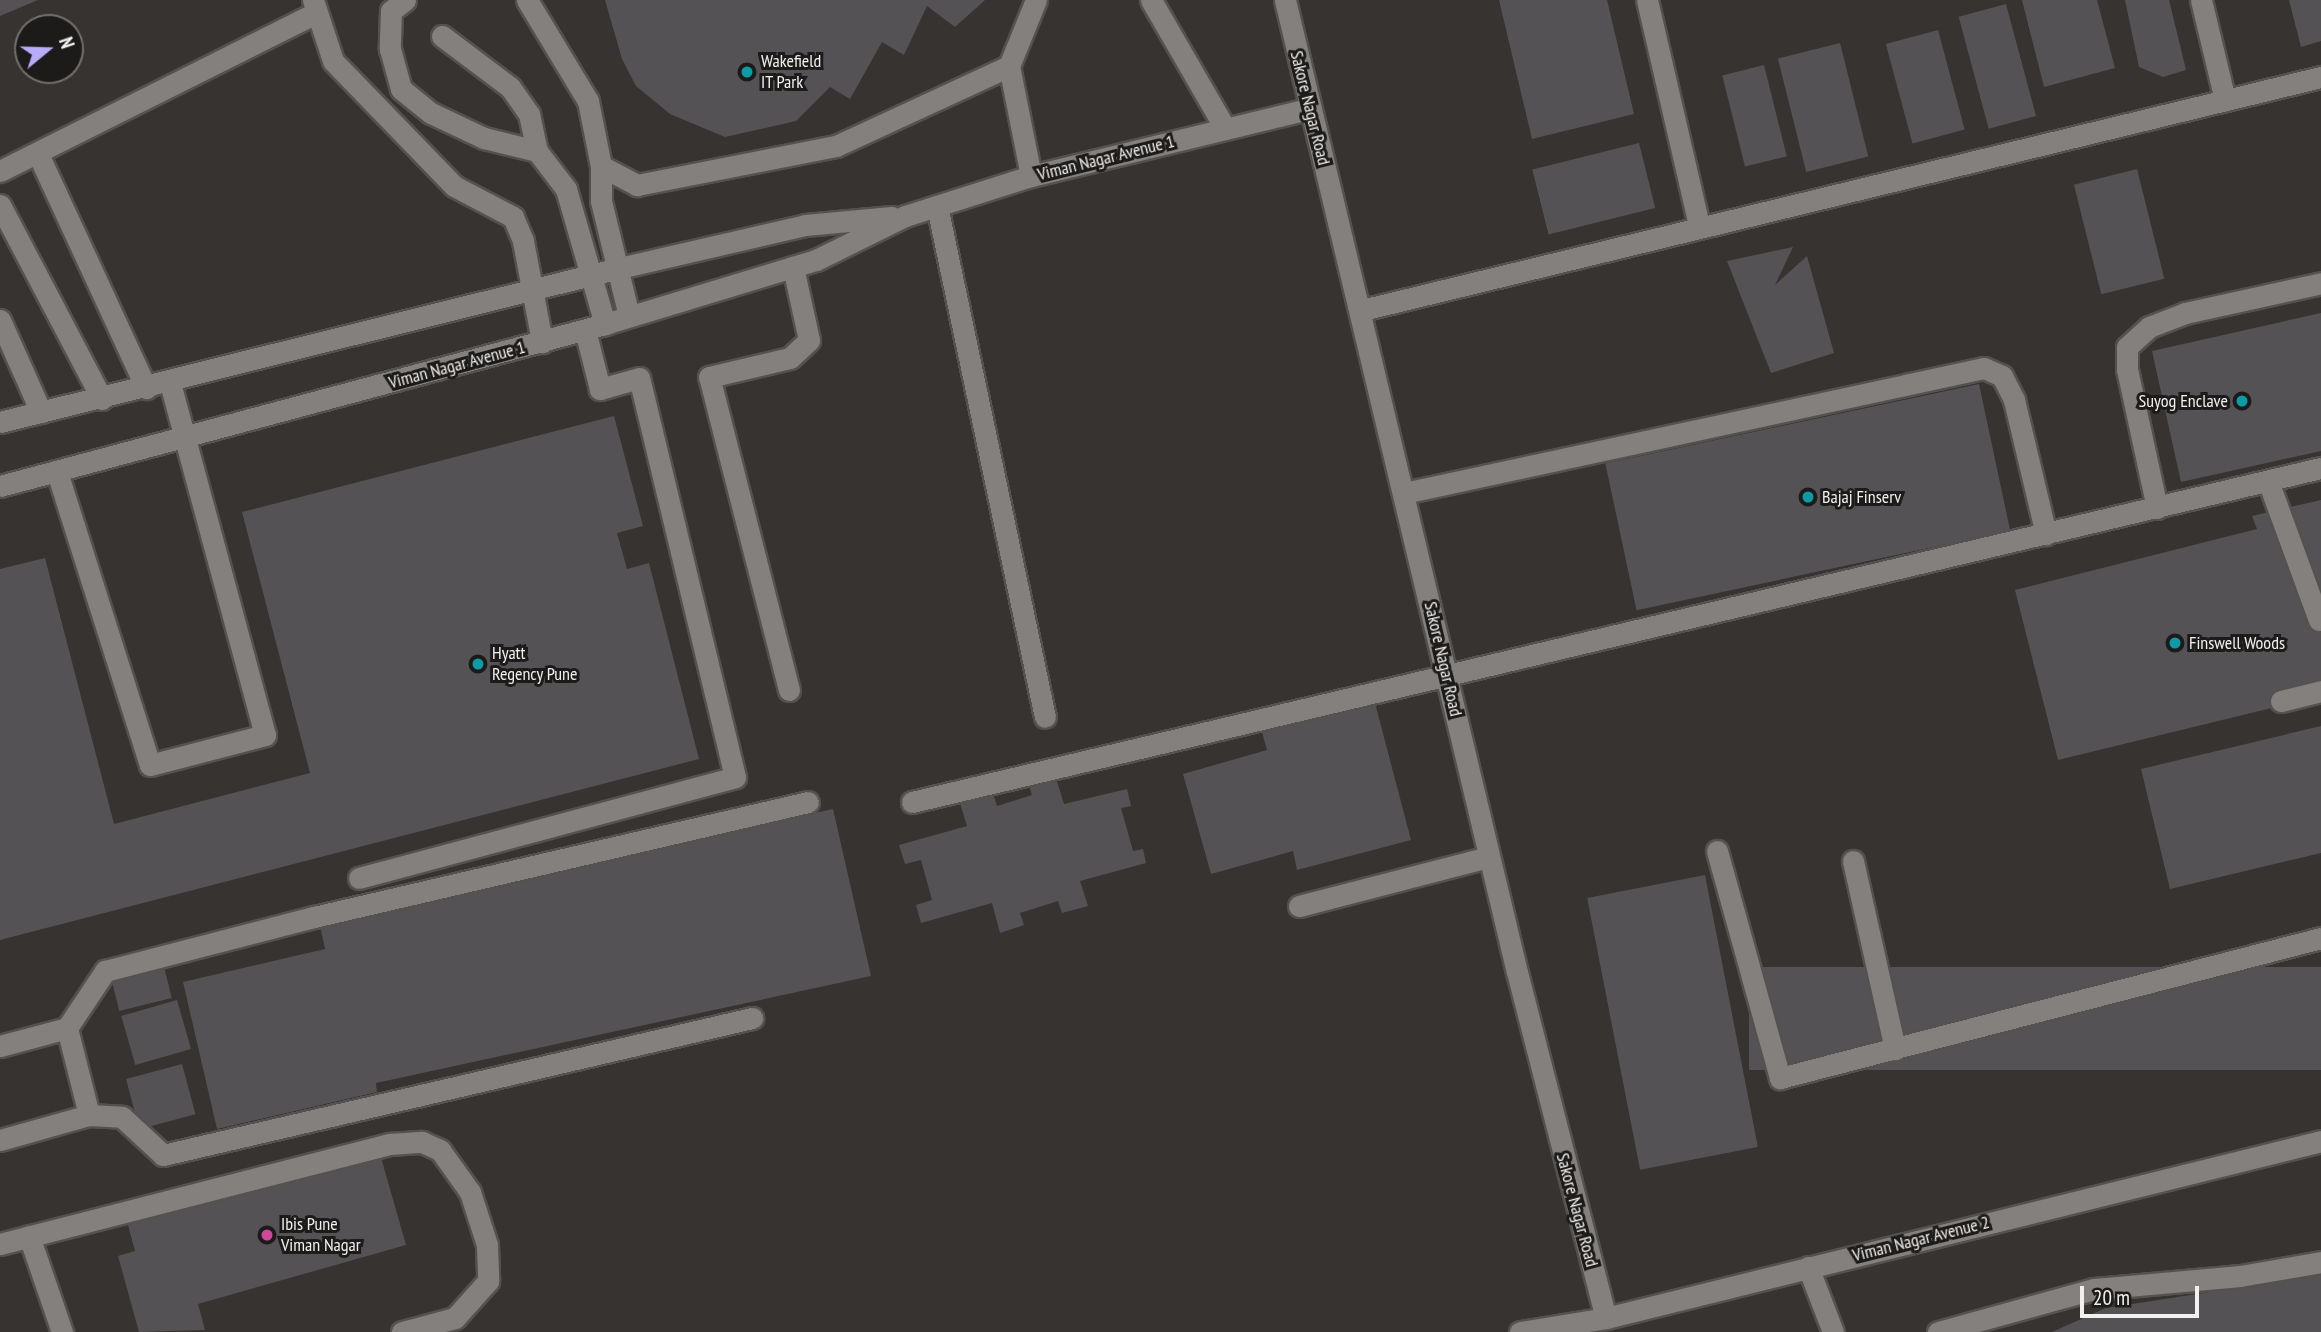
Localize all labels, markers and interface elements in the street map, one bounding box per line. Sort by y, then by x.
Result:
north arrow [14,14,84,84]
text: N [54,34,80,52]
street label: Sakore Nagar Road [1285,49,1335,167]
place label: Wakefield IT Park [761,51,821,94]
marker: Wakefield IT Park [739,64,755,80]
street label: Viman Nagar Avenue 1 [1035,130,1177,186]
street label: Viman Nagar Avenue 1 [386,336,528,394]
place label: Suyog Enclave [2139,390,2228,412]
marker: Suyog Enclave [2234,393,2250,409]
place label: Bajaj Finserv [1822,486,1901,508]
marker: Bajaj Finserv [1800,489,1816,505]
street label: Sakore Nagar Road [1419,600,1467,718]
place label: Finswell Woods [2189,632,2285,654]
marker: Finswell Woods [2167,635,2183,651]
place label: Hyatt Regency Pune [492,643,578,686]
marker: Hyatt Regency Pune [470,656,486,672]
street label: Sakore Nagar Road [1551,1151,1603,1269]
street label: Viman Nagar Avenue 2 [1850,1211,1992,1267]
place label: Ibis Pune Viman Nagar [281,1214,361,1256]
marker: Ibis Pune Viman Nagar [259,1227,275,1243]
scale bar [2083,1272,2202,1316]
text: 20 m [2093,1284,2130,1311]

